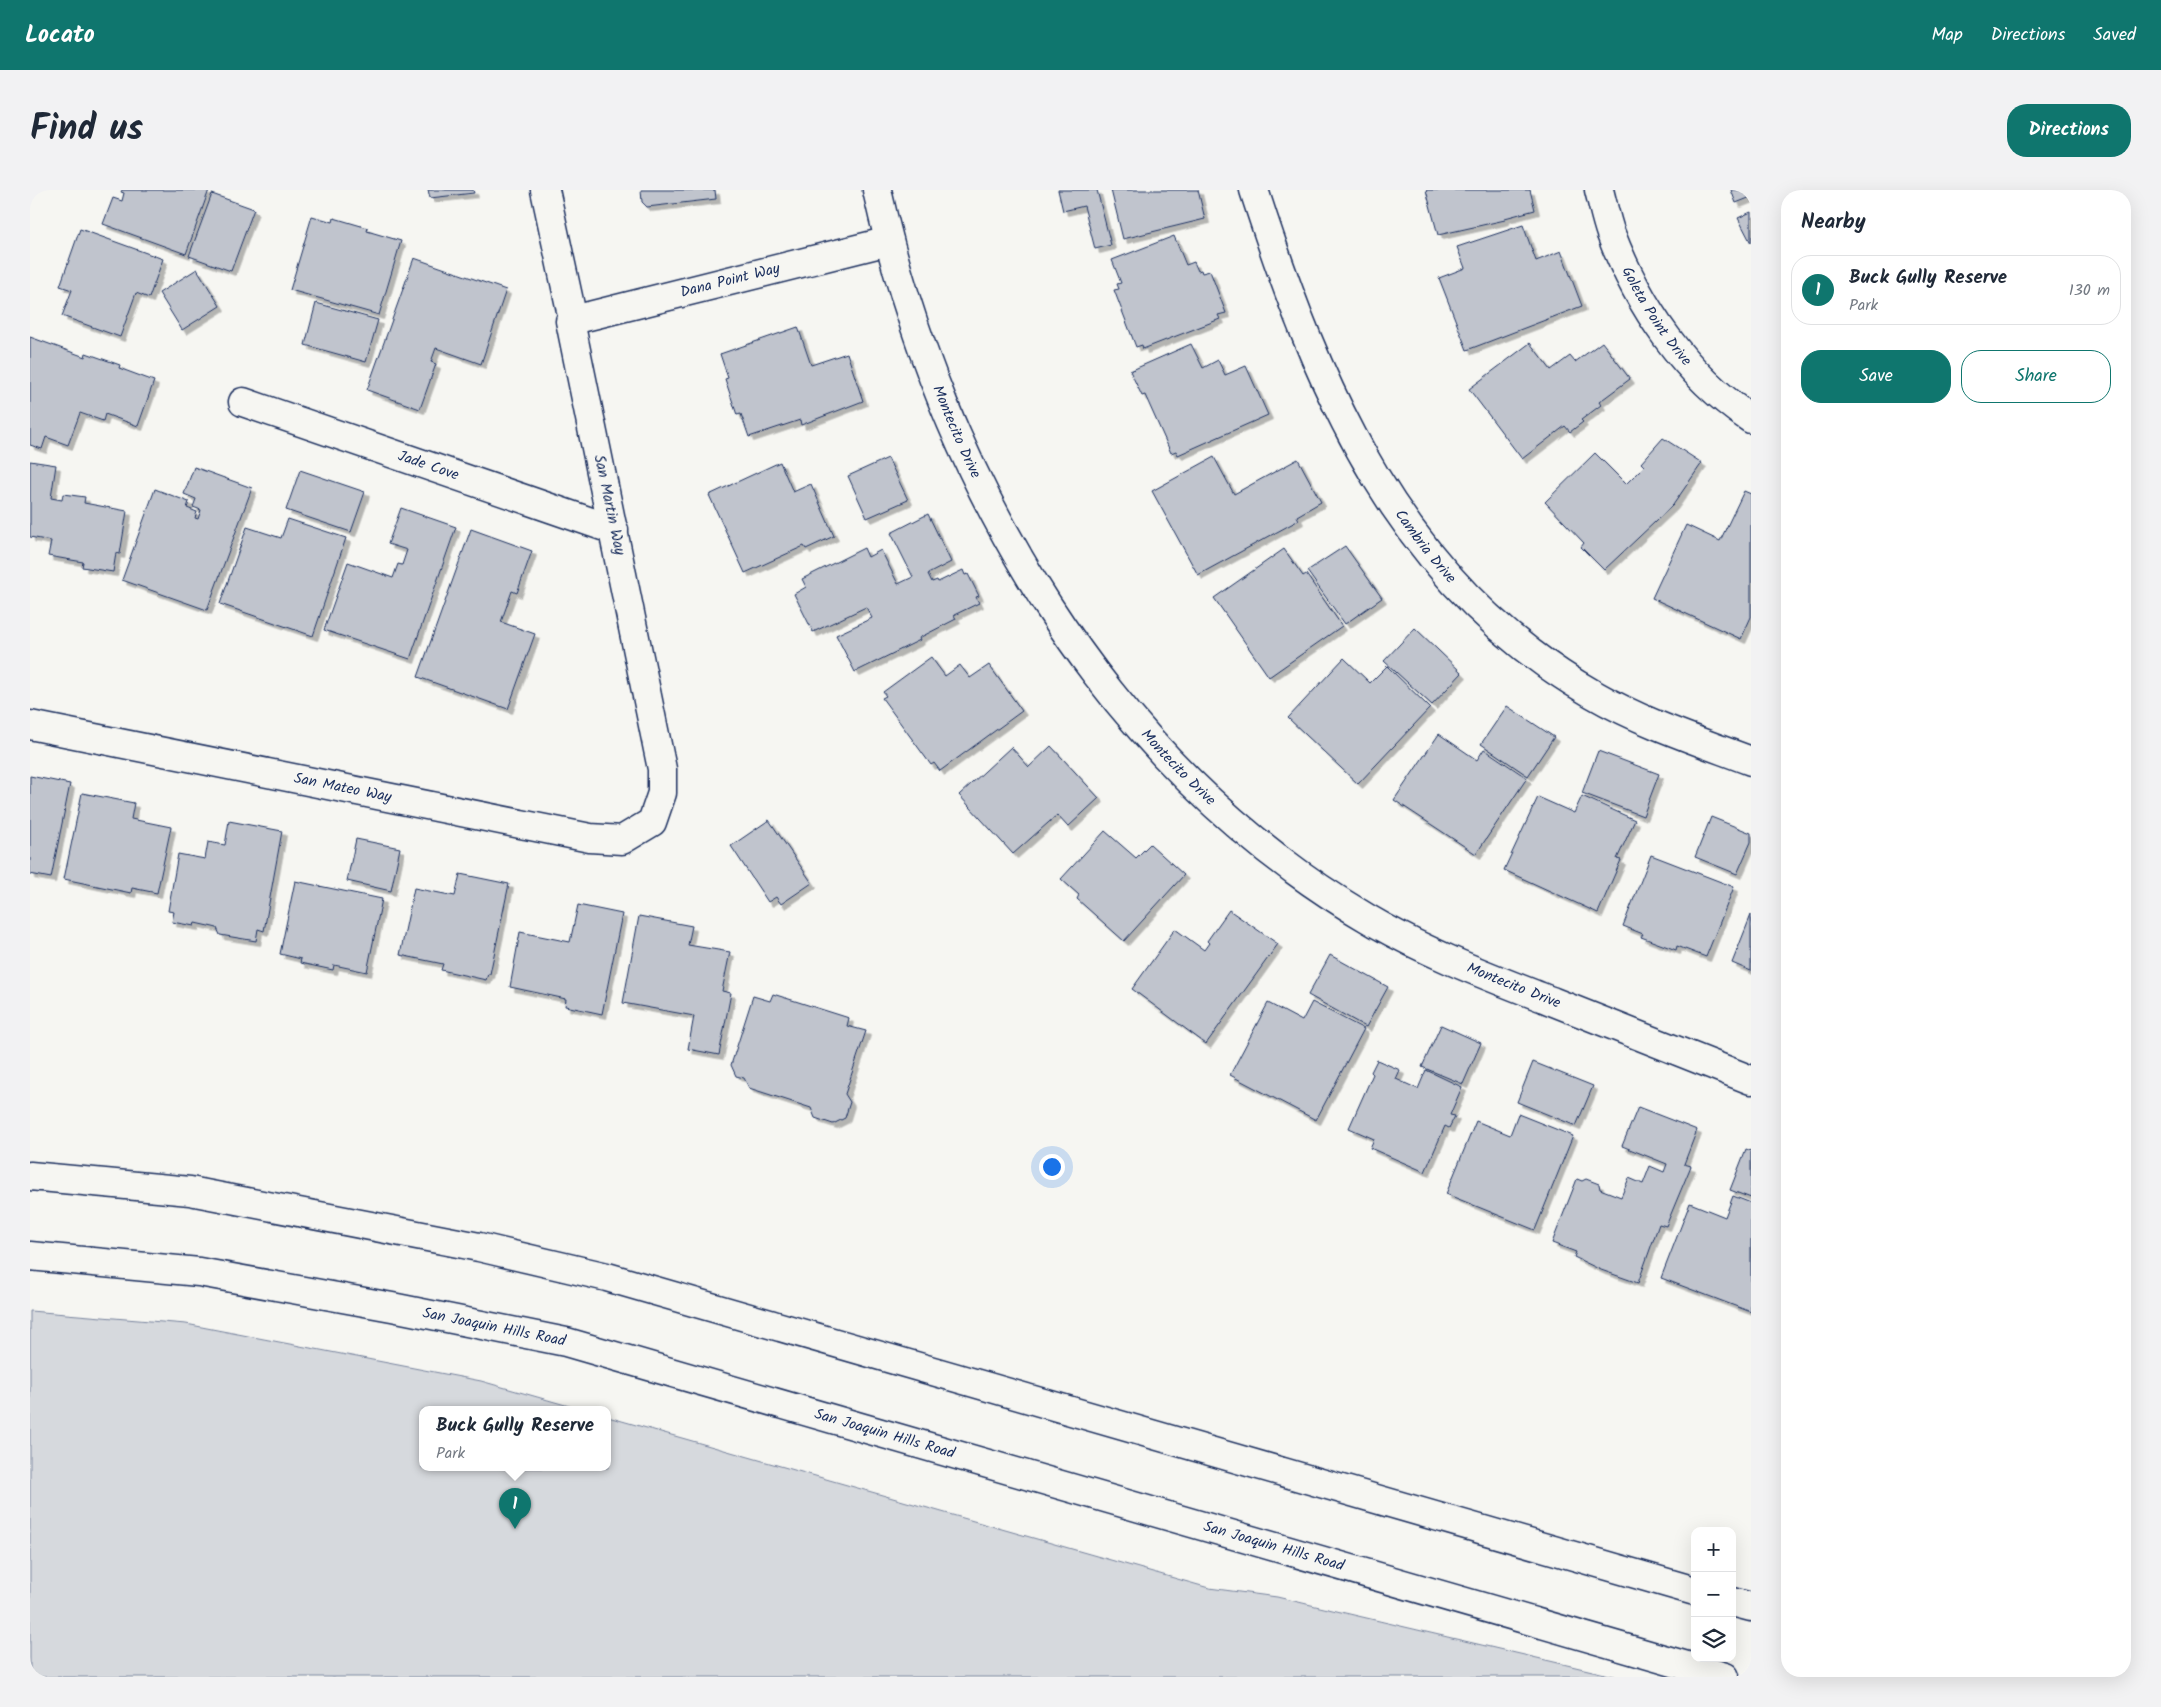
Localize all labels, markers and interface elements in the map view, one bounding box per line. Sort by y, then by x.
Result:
text: Locato [25,16,95,55]
text: Map [1931,21,1963,50]
text: Directions [1991,21,2065,50]
text: Saved [2093,21,2136,50]
text: Find us [30,102,143,158]
button: Directions [2007,104,2131,157]
text: Nearby [1801,206,1866,239]
street label: Dana Point Way [678,256,783,305]
street label: Goleta Point Drive [1615,263,1697,372]
text: Buck Gully Reserve [1849,263,2007,293]
text: 1 [1816,278,1820,303]
text: 130 m [2069,278,2110,303]
text: Park [1849,293,1878,318]
button: Save [1801,350,1951,403]
button: Share [1961,350,2111,403]
street label: Montecito Drive [925,382,987,483]
street label: Jade Cove [394,444,462,488]
street label: San Martin Way [587,453,632,558]
street label: Cambria Drive [1388,505,1462,590]
street label: Montecito Drive [1135,724,1221,812]
street label: San Mateo Way [292,767,395,810]
street label: Montecito Drive [1463,956,1565,1016]
your location [1039,1154,1065,1180]
street label: San Joaquin Hills Road [420,1301,568,1354]
street label: San Joaquin Hills Road [811,1402,958,1466]
popup [419,1406,611,1471]
text: Buck Gully Reserve [436,1411,594,1441]
text: Park [436,1441,465,1466]
pin: 1 [499,1488,531,1529]
street label: San Joaquin Hills Road [1200,1515,1347,1578]
map controls [1691,1527,1736,1662]
button: + [1691,1527,1736,1572]
button: − [1691,1572,1736,1617]
button: layers [1691,1617,1736,1662]

